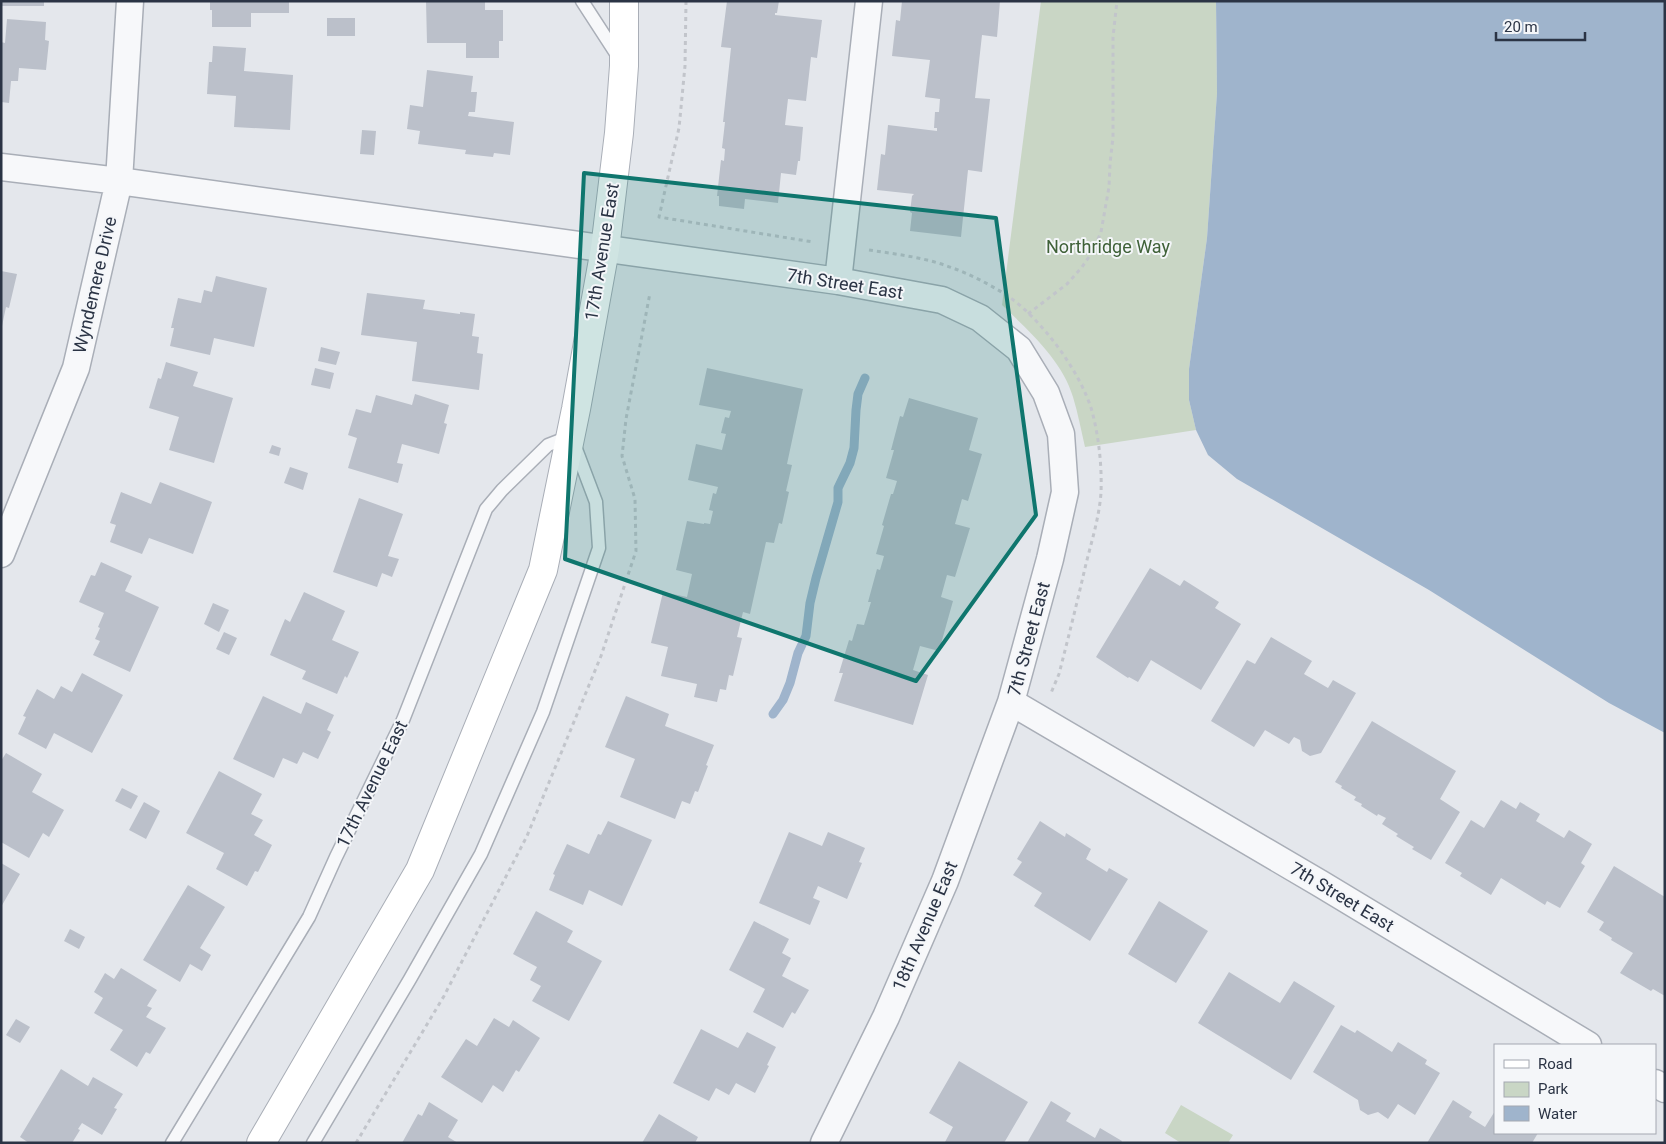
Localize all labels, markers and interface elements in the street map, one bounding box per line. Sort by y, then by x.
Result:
scale bar [1496,10,1585,42]
text: 20 m [1504,18,1538,36]
street label: 17th Avenue East [580,182,623,322]
street label: Wyndemere Drive [69,214,120,355]
park label: Northridge Way [1046,236,1171,257]
street label: 7th Street East [785,264,905,303]
street label: 7th Street East [1003,579,1054,698]
street label: 17th Avenue East [332,717,412,851]
street label: 7th Street East [1286,857,1398,936]
street label: 18th Avenue East [888,858,961,994]
legend [1494,1044,1656,1134]
text: Road [1538,1055,1572,1073]
text: Park [1538,1080,1569,1098]
text: Water [1538,1105,1577,1123]

